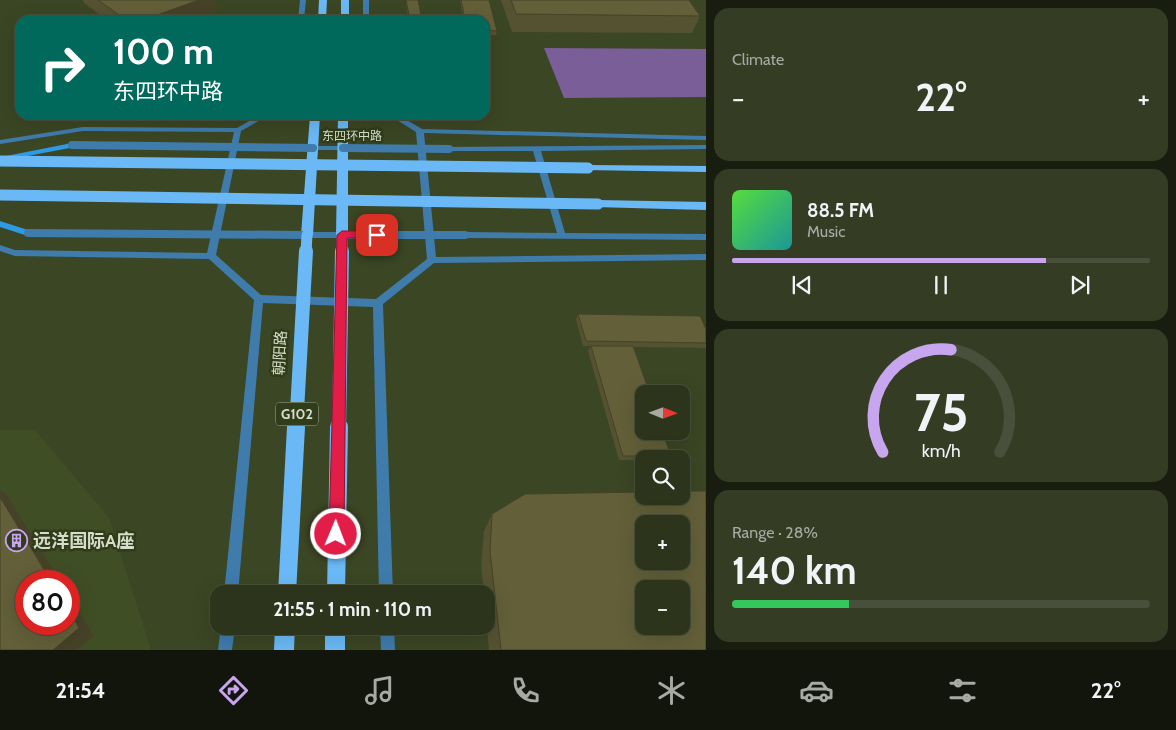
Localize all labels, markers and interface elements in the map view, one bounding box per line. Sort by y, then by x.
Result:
text: 100 m [113,30,214,73]
icon: right [30,35,95,100]
text: Climate [732,50,784,69]
text: 22° [915,74,967,121]
text: 东四环中路 [113,78,223,105]
text: − [732,81,744,115]
text: + [1138,81,1150,115]
street label: 东四环中路 [322,128,382,143]
text: 88.5 FM [807,199,874,222]
pin [356,214,398,256]
icon: arrive [363,221,391,249]
text: Music [807,222,845,241]
icon: previous [788,271,816,299]
icon: pause [927,271,955,299]
icon: next [1066,271,1094,299]
street label: 朝阳路 [270,330,290,376]
text: 75 [914,381,968,444]
north arrow [635,385,690,440]
map controls [635,385,690,635]
road number: G102 [276,402,318,426]
text: km/h [921,440,961,461]
button: search [635,450,690,505]
position arrow [309,507,361,559]
button: + [635,515,690,570]
text: Range · 28% [732,523,818,542]
building icon: 远洋国际A座 [5,529,29,553]
place label: 远洋国际A座 [33,530,134,552]
text: 140 km [732,547,856,594]
speed limit sign: 80 [15,570,80,635]
button: − [635,580,690,635]
text: 21:55 · 1 min · 110 m [273,598,432,621]
icon: directions [216,673,251,708]
icon: music [362,673,397,708]
icon: phone [508,673,543,708]
icon: climate [654,673,689,708]
icon: car [799,673,834,708]
icon: filters [945,673,980,708]
text: 21:54 [55,677,106,704]
text: 22° [1091,677,1121,704]

